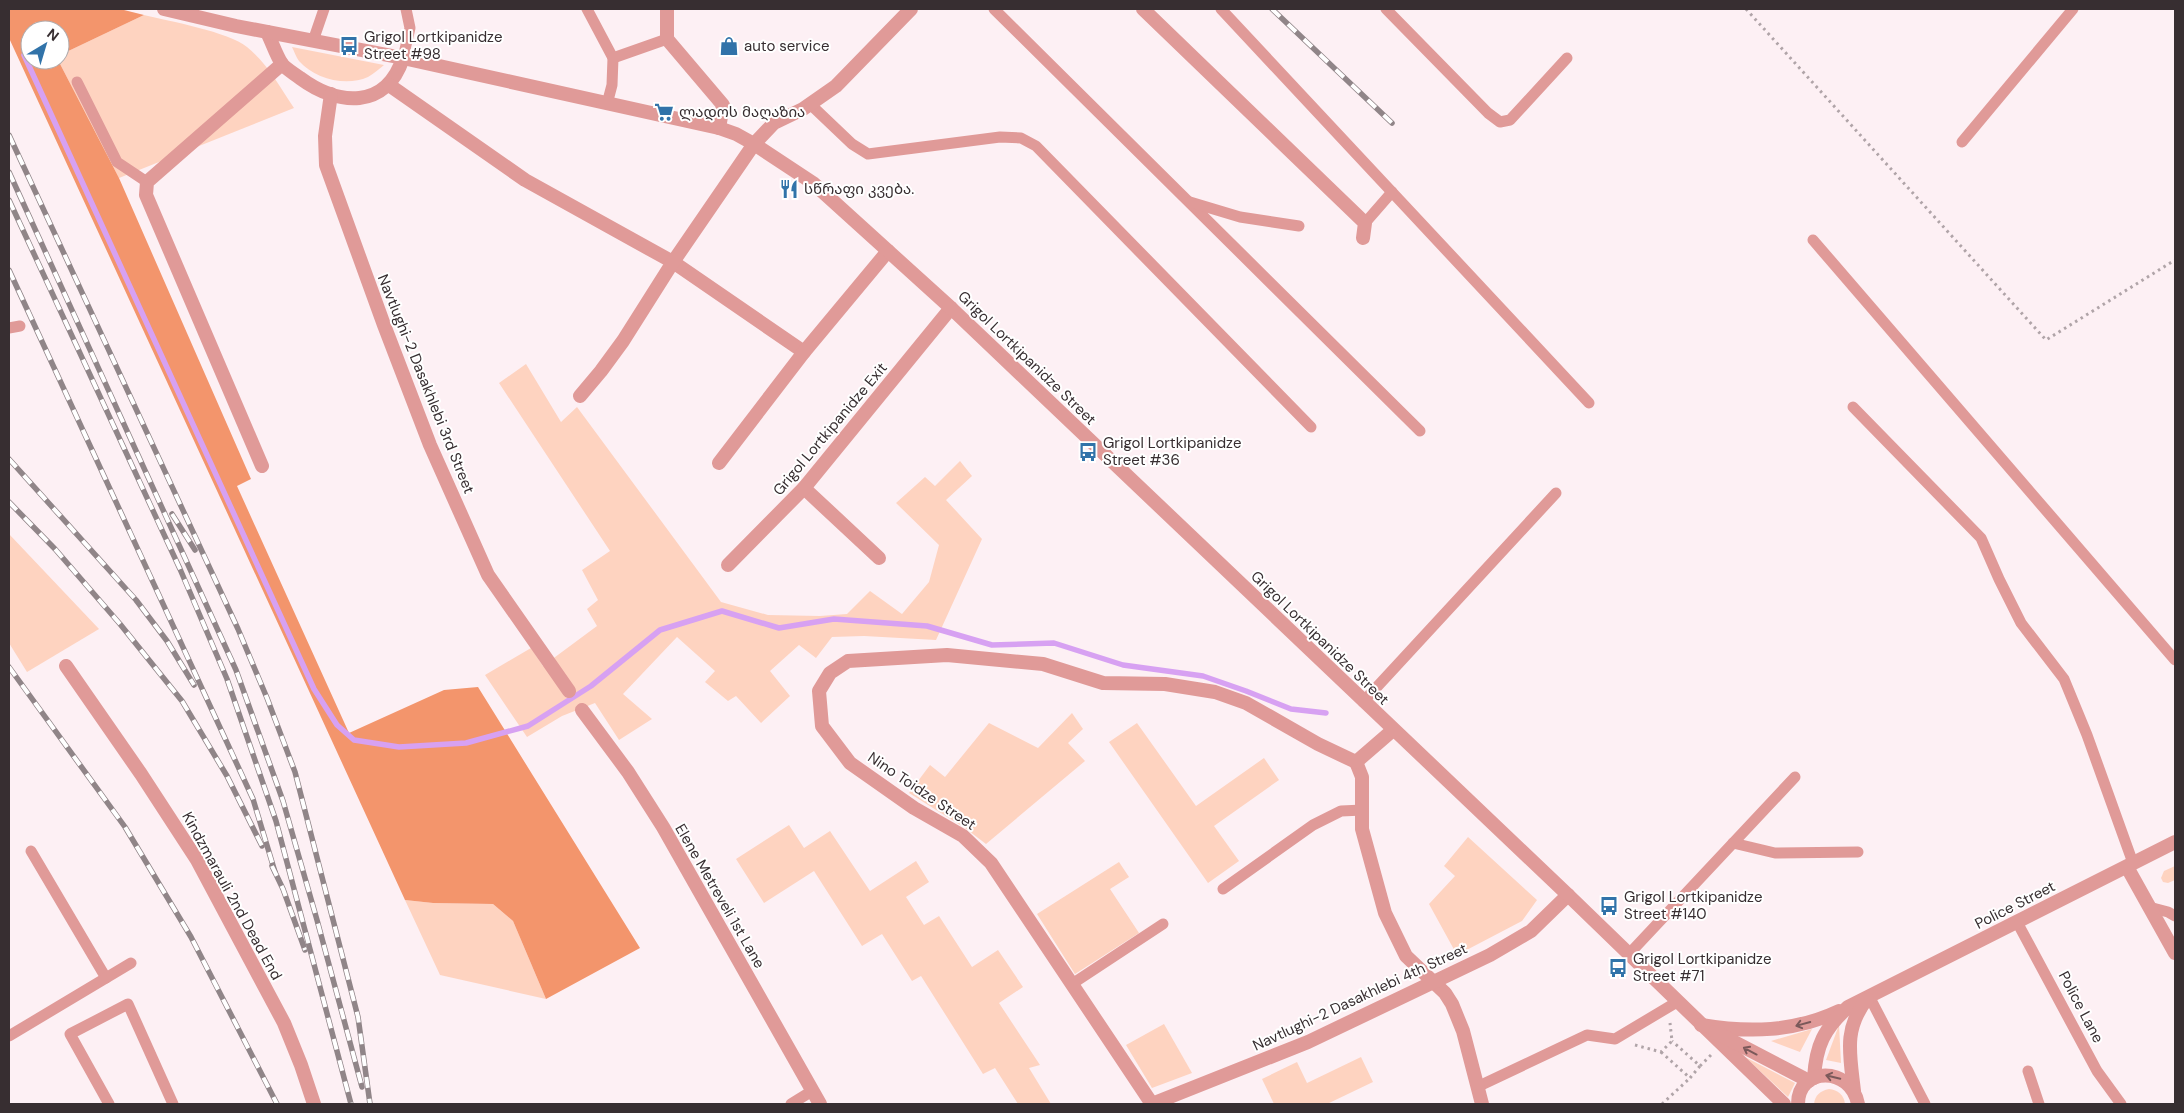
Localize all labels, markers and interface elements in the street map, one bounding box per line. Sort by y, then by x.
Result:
north arrow [20,20,70,70]
text: N [43,25,63,45]
place label: Grigol Lortkipanidze Street #98 [364,27,502,64]
bus stop icon: Grigol Lortkipanidze Street #98 [338,35,360,57]
shop icon: auto service [718,35,740,57]
place label: auto service [744,36,830,56]
supermarket icon: ლადოს მაღაზია [653,101,675,123]
place label: ლადოს მაღაზია [679,102,805,122]
restaurant icon: სწრაფი კვება. [778,178,800,200]
place label: სწრაფი კვება. [804,179,914,199]
street label: Navtlughi-2 Dasakhlebi 3rd Street [373,271,479,497]
street label: Grigol Lortkipanidze Street [954,287,1101,430]
street label: Grigol Lortkipanidze Exit [768,358,892,500]
place label: Grigol Lortkipanidze Street #36 [1103,433,1241,470]
bus stop icon: Grigol Lortkipanidze Street #36 [1077,441,1099,463]
street label: Grigol Lortkipanidze Street [1247,567,1394,710]
street label: Nino Toidze Street [864,747,980,835]
street label: Kindzmarauli 2nd Dead End [177,808,287,984]
street label: Elene Metreveli 1st Lane [670,820,770,972]
street label: Police Street [1971,876,2059,934]
place label: Grigol Lortkipanidze Street #140 [1624,887,1762,924]
bus stop icon: Grigol Lortkipanidze Street #140 [1598,895,1620,917]
street label: Navtlughi-2 Dasakhlebi 4th Street [1249,938,1471,1056]
place label: Grigol Lortkipanidze Street #71 [1633,949,1771,986]
bus stop icon: Grigol Lortkipanidze Street #71 [1607,957,1629,979]
street label: Police Lane [2054,968,2108,1046]
one-way arrow [1795,1020,1811,1030]
one-way arrow [1743,1045,1758,1055]
one-way arrow [1826,1072,1842,1081]

